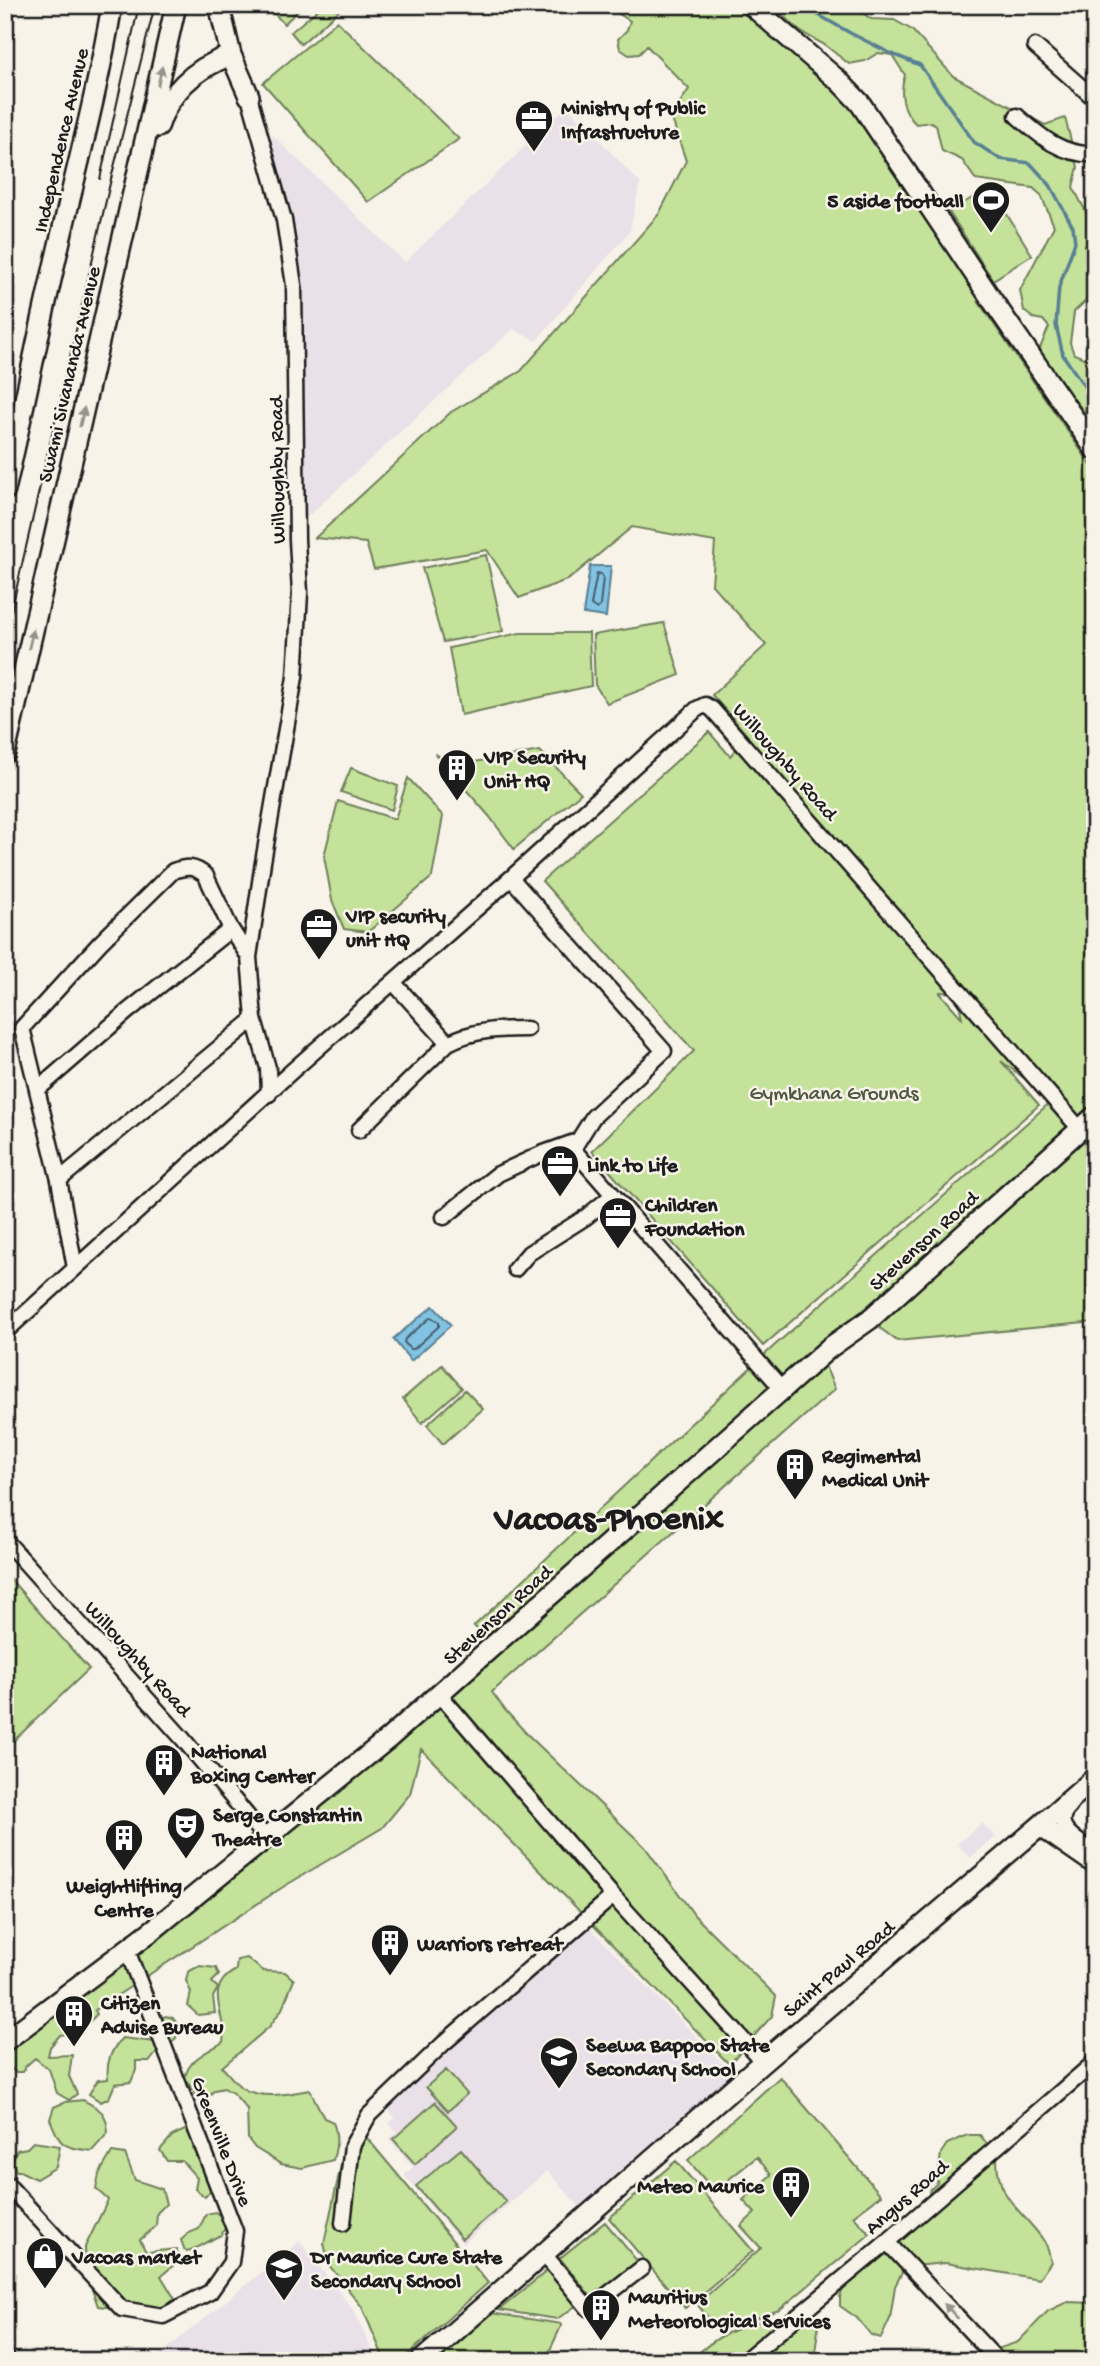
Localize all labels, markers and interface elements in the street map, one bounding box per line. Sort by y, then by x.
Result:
street label: Independence Avenue [30,45,97,235]
one-way arrow [155,65,166,87]
office icon: Ministry of Public Infrastructure [513,98,555,153]
place label: Ministry of Public Infrastructure [561,98,707,147]
sports icon: 5 aside football [970,179,1012,234]
place label: 5 aside football [827,191,964,216]
street label: Swami Sivananda Avenue [34,263,109,485]
street label: Willoughby Road [266,394,293,544]
one-way arrow [76,406,87,428]
one-way arrow [26,628,37,650]
street label: Willoughby Road [725,699,842,829]
building icon: VIP Security Unit HQ [436,747,478,802]
place label: VIP Security Unit HQ [483,747,586,796]
office icon: VIP security unit HQ [298,906,340,961]
place label: VIP security unit HQ [345,906,446,955]
park label: Gymkhana Grounds [750,1083,920,1108]
office icon: Link to Life [539,1143,581,1198]
place label: Link to Life [587,1155,679,1180]
street label: Stevenson Road [865,1186,986,1298]
office icon: Children Foundation [597,1195,639,1250]
place label: Children Foundation [644,1195,745,1244]
building icon: Regimental Medical Unit [774,1446,816,1501]
place label: Regimental Medical Unit [821,1446,930,1495]
district label: Vacoas-Phoenix [492,1501,724,1542]
street label: Stevenson Road [439,1560,560,1672]
street label: Willoughby Road [78,1597,196,1725]
building icon: National Boxing Center [143,1742,185,1797]
place label: National Boxing Center [190,1742,317,1791]
theatre icon: Serge Constantin Theatre [165,1805,207,1860]
place label: Serge Constantin Theatre [211,1805,363,1854]
building icon: Weightlifting Centre [103,1817,145,1872]
place label: Weightlifting Centre [65,1876,182,1925]
street label: Saint Paul Road [779,1916,902,2025]
building icon: Warriors retreat [369,1922,411,1977]
place label: Warriors retreat [416,1934,565,1959]
building icon: Citizen Advise Bureau [53,1993,95,2048]
place label: Citizen Advise Bureau [100,1993,224,2042]
school or university icon: Seewa Bappoo State Secondary School [538,2035,580,2090]
place label: Seewa Bappoo State Secondary School [586,2035,771,2084]
street label: Greenville Drive [184,2074,256,2212]
street label: Angus Road [861,2154,957,2242]
building icon: Meteo Maurice [770,2164,812,2219]
place label: Meteo Maurice [637,2176,765,2201]
shop icon: Vacoas market [24,2235,66,2290]
place label: Vacoas market [71,2247,203,2272]
school or university icon: Dr Maurice Cure State Secondary School [263,2247,305,2302]
place label: Dr Maurice Cure State Secondary School [309,2247,503,2296]
building icon: Mauritius Meteorological Services [580,2287,622,2342]
place label: Mauritius Meteorological Services [628,2287,831,2336]
one-way arrow [944,2303,960,2320]

